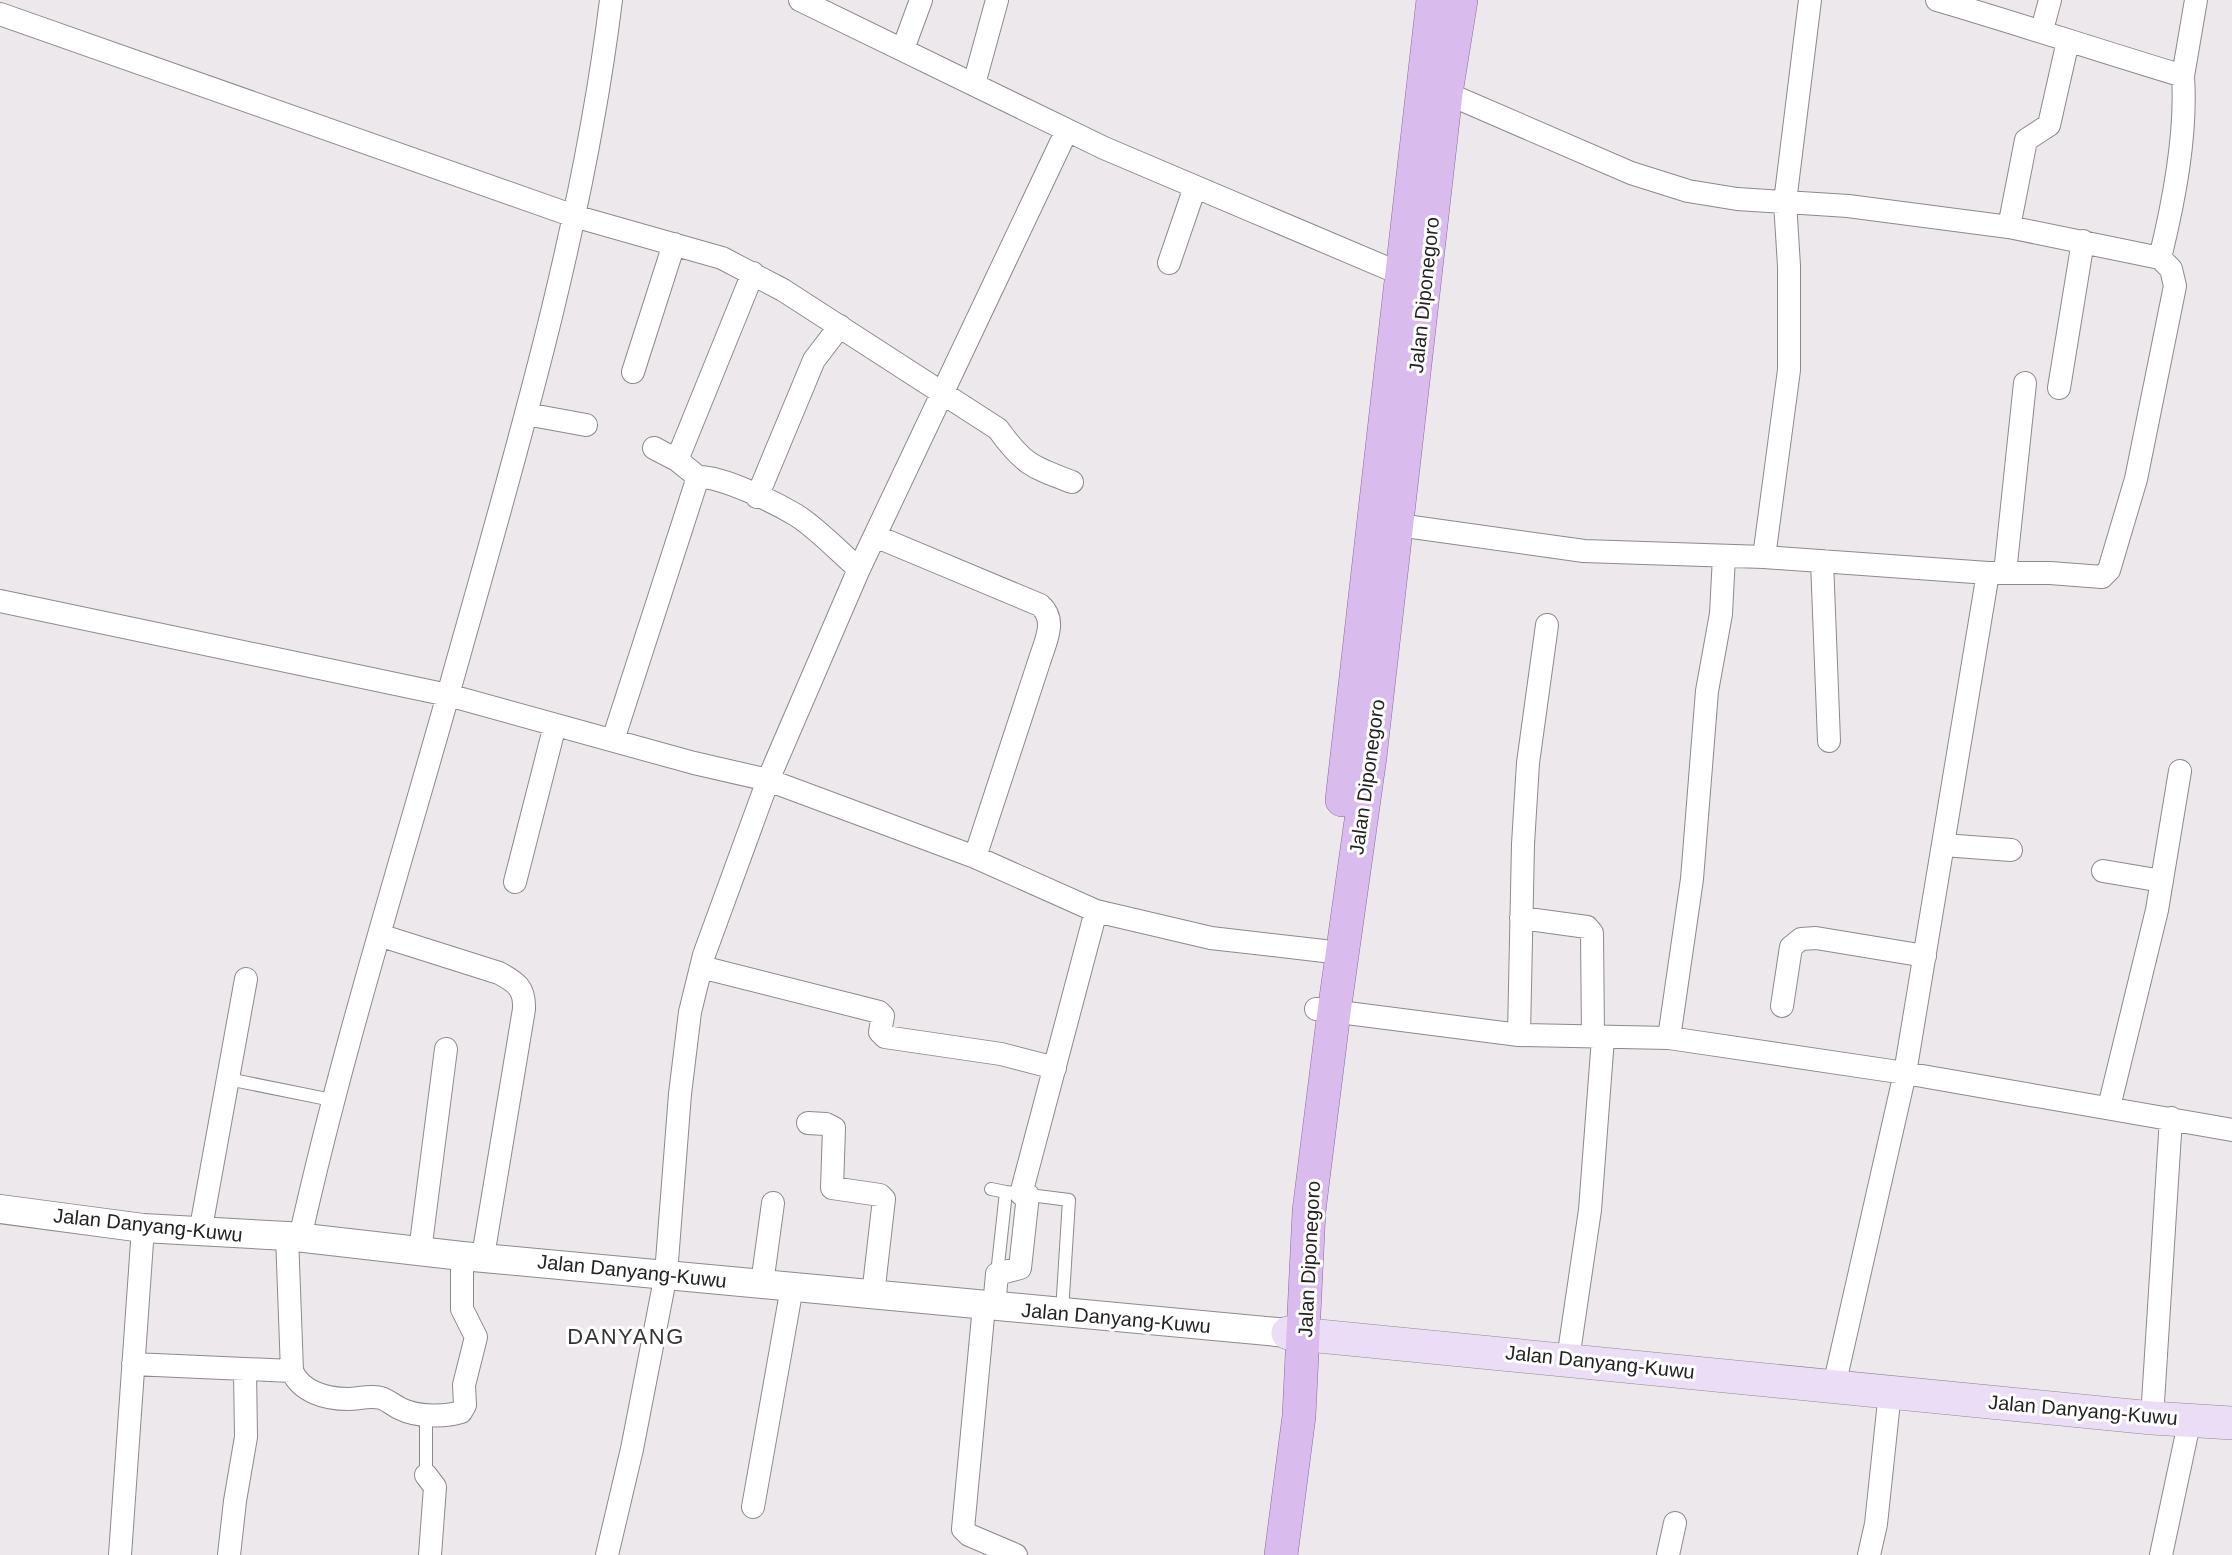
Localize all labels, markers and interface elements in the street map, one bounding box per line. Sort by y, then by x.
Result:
street label: Jalan Diponegoro [1405,216,1443,374]
street label: Jalan Diponegoro [1345,698,1389,856]
street label: Jalan Diponegoro [1294,1180,1324,1338]
street label: Jalan Danyang-Kuwu [52,1204,244,1246]
street label: Jalan Danyang-Kuwu [536,1250,728,1292]
street label: Jalan Danyang-Kuwu [1020,1299,1212,1337]
district label: DANYANG [567,1324,685,1349]
street label: Jalan Danyang-Kuwu [1504,1341,1696,1383]
street label: Jalan Danyang-Kuwu [1987,1391,2179,1429]

